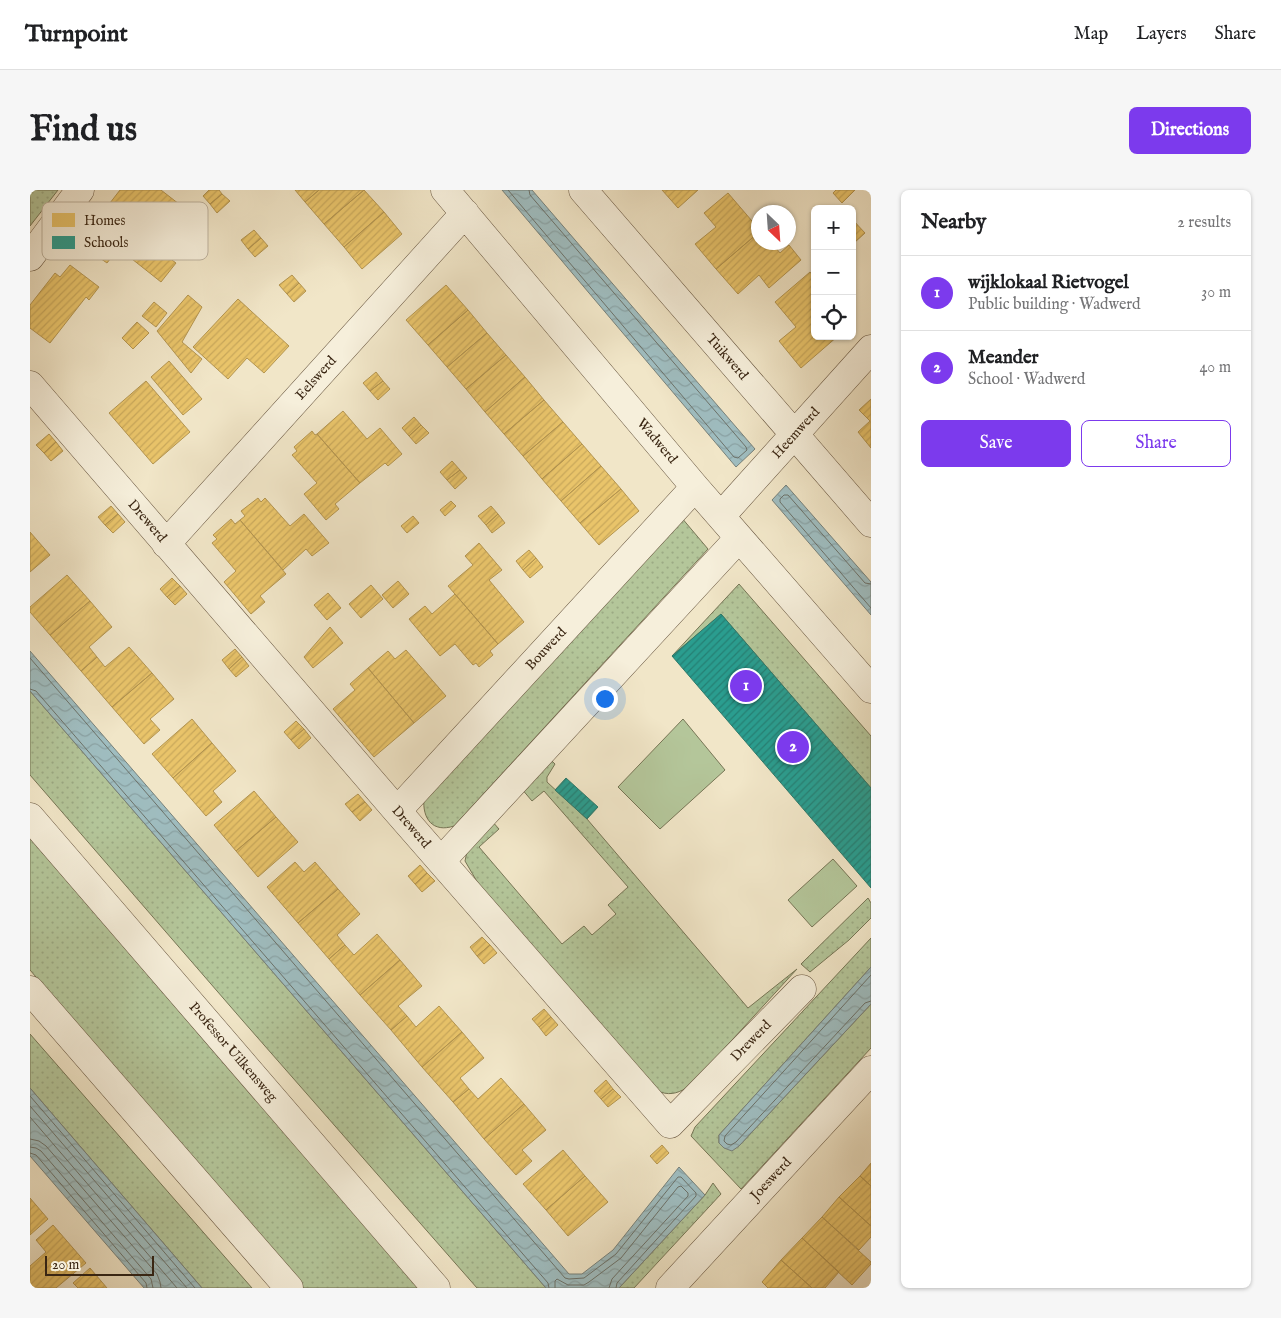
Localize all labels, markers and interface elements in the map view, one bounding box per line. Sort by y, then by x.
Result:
text: Turnpoint [25,19,128,50]
text: Map [1074,23,1108,46]
text: Layers [1136,23,1187,46]
text: Share [1215,23,1256,46]
button: Directions [1129,107,1251,154]
text: Find us [30,108,137,153]
legend [42,202,208,260]
north arrow [751,205,796,250]
map controls [811,205,856,340]
button: + [811,205,856,250]
text: Nearby [921,209,986,236]
text: Homes [84,212,126,230]
text: 2 results [1177,213,1231,233]
text: Schools [84,234,128,252]
button: − [811,250,856,295]
text: wijklokaal Rietvogel [968,271,1129,295]
text: 1 [934,283,940,303]
text: 30 m [1201,283,1231,303]
button: locate [811,295,856,340]
text: Public building · Wadwerd [968,295,1141,315]
street label: Tuikwerd [702,330,752,384]
text: Meander [968,346,1039,370]
street label: Eelswerd [292,352,341,404]
text: 2 [933,358,941,378]
text: 40 m [1199,358,1231,378]
text: School · Wadwerd [968,370,1085,390]
street label: Heemwerd [768,403,824,463]
street label: Wadwerd [633,415,682,468]
button: Save [921,420,1071,467]
button: Share [1081,420,1231,467]
street label: Drewerd [123,496,171,547]
street label: Bouwerd [522,623,571,674]
pin: 1 [730,667,762,705]
your location [592,686,618,712]
pin: 2 [777,728,809,766]
street label: Drewerd [387,802,435,853]
street label: Professor Uilkensweg [185,998,282,1106]
street label: Drewerd [727,1016,776,1066]
street label: Joeswerd [745,1153,796,1206]
scale bar [45,1253,154,1276]
text: 20 m [52,1256,79,1274]

